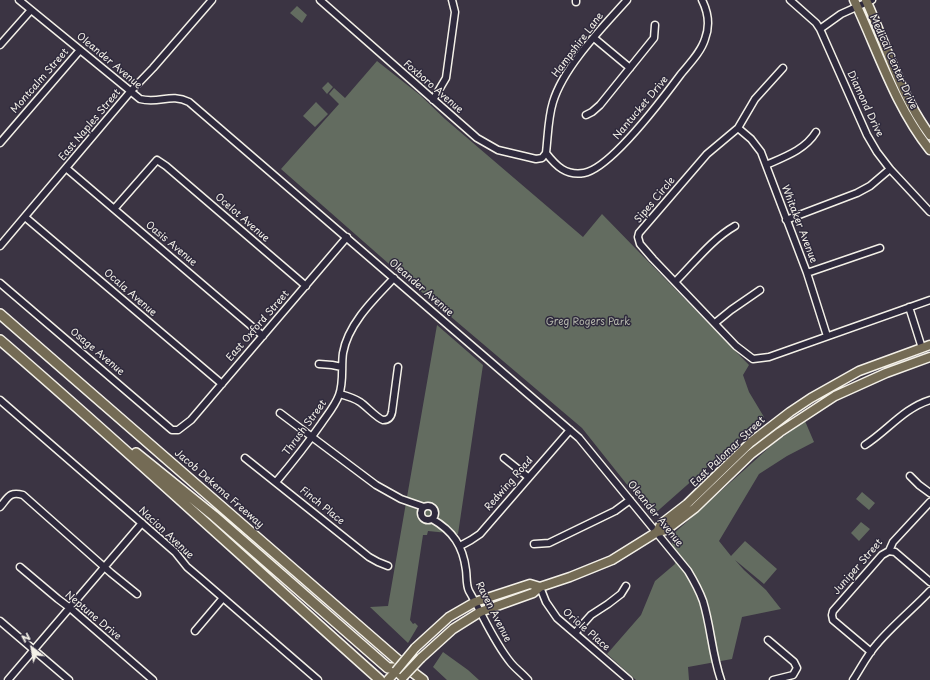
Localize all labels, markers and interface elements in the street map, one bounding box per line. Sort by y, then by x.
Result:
street label: Hampshire Lane [550,10,606,80]
street label: Medical Center Drive [867,13,919,111]
street label: Oleander Avenue [74,30,144,92]
street label: Montcalm Street [9,46,71,116]
street label: Foxboro Avenue [401,58,465,116]
street label: Diamond Drive [844,69,886,139]
street label: Nantucket Drive [611,74,671,142]
street label: East Naples Street [57,87,123,163]
street label: Sipes Circle [632,174,678,226]
street label: Whitaker Avenue [779,183,819,265]
street label: Ocelot Avenue [212,191,272,245]
street label: Oasis Avenue [143,219,199,269]
street label: Oleander Avenue [386,257,456,319]
street label: Ocala Avenue [101,267,159,319]
street label: East Oxford Street [224,288,292,364]
park label: Greg Rogers Park [546,316,630,328]
street label: Osage Avenue [67,326,127,378]
street label: Thrush Street [281,398,329,458]
street label: East Palomar Street [688,414,768,490]
street label: Jacob Dekema Freeway [172,447,266,531]
street label: Redwing Road [482,455,536,513]
street label: Oleander Avenue [625,479,685,549]
street label: Finch Place [297,484,347,528]
street label: Nacion Avenue [136,504,196,562]
street label: Juniper Street [831,537,885,597]
street label: Raven Avenue [473,580,513,644]
street label: Neptune Drive [63,589,123,643]
street label: Oriole Place [560,606,612,654]
north arrow [12,628,52,668]
text: N [17,628,34,647]

